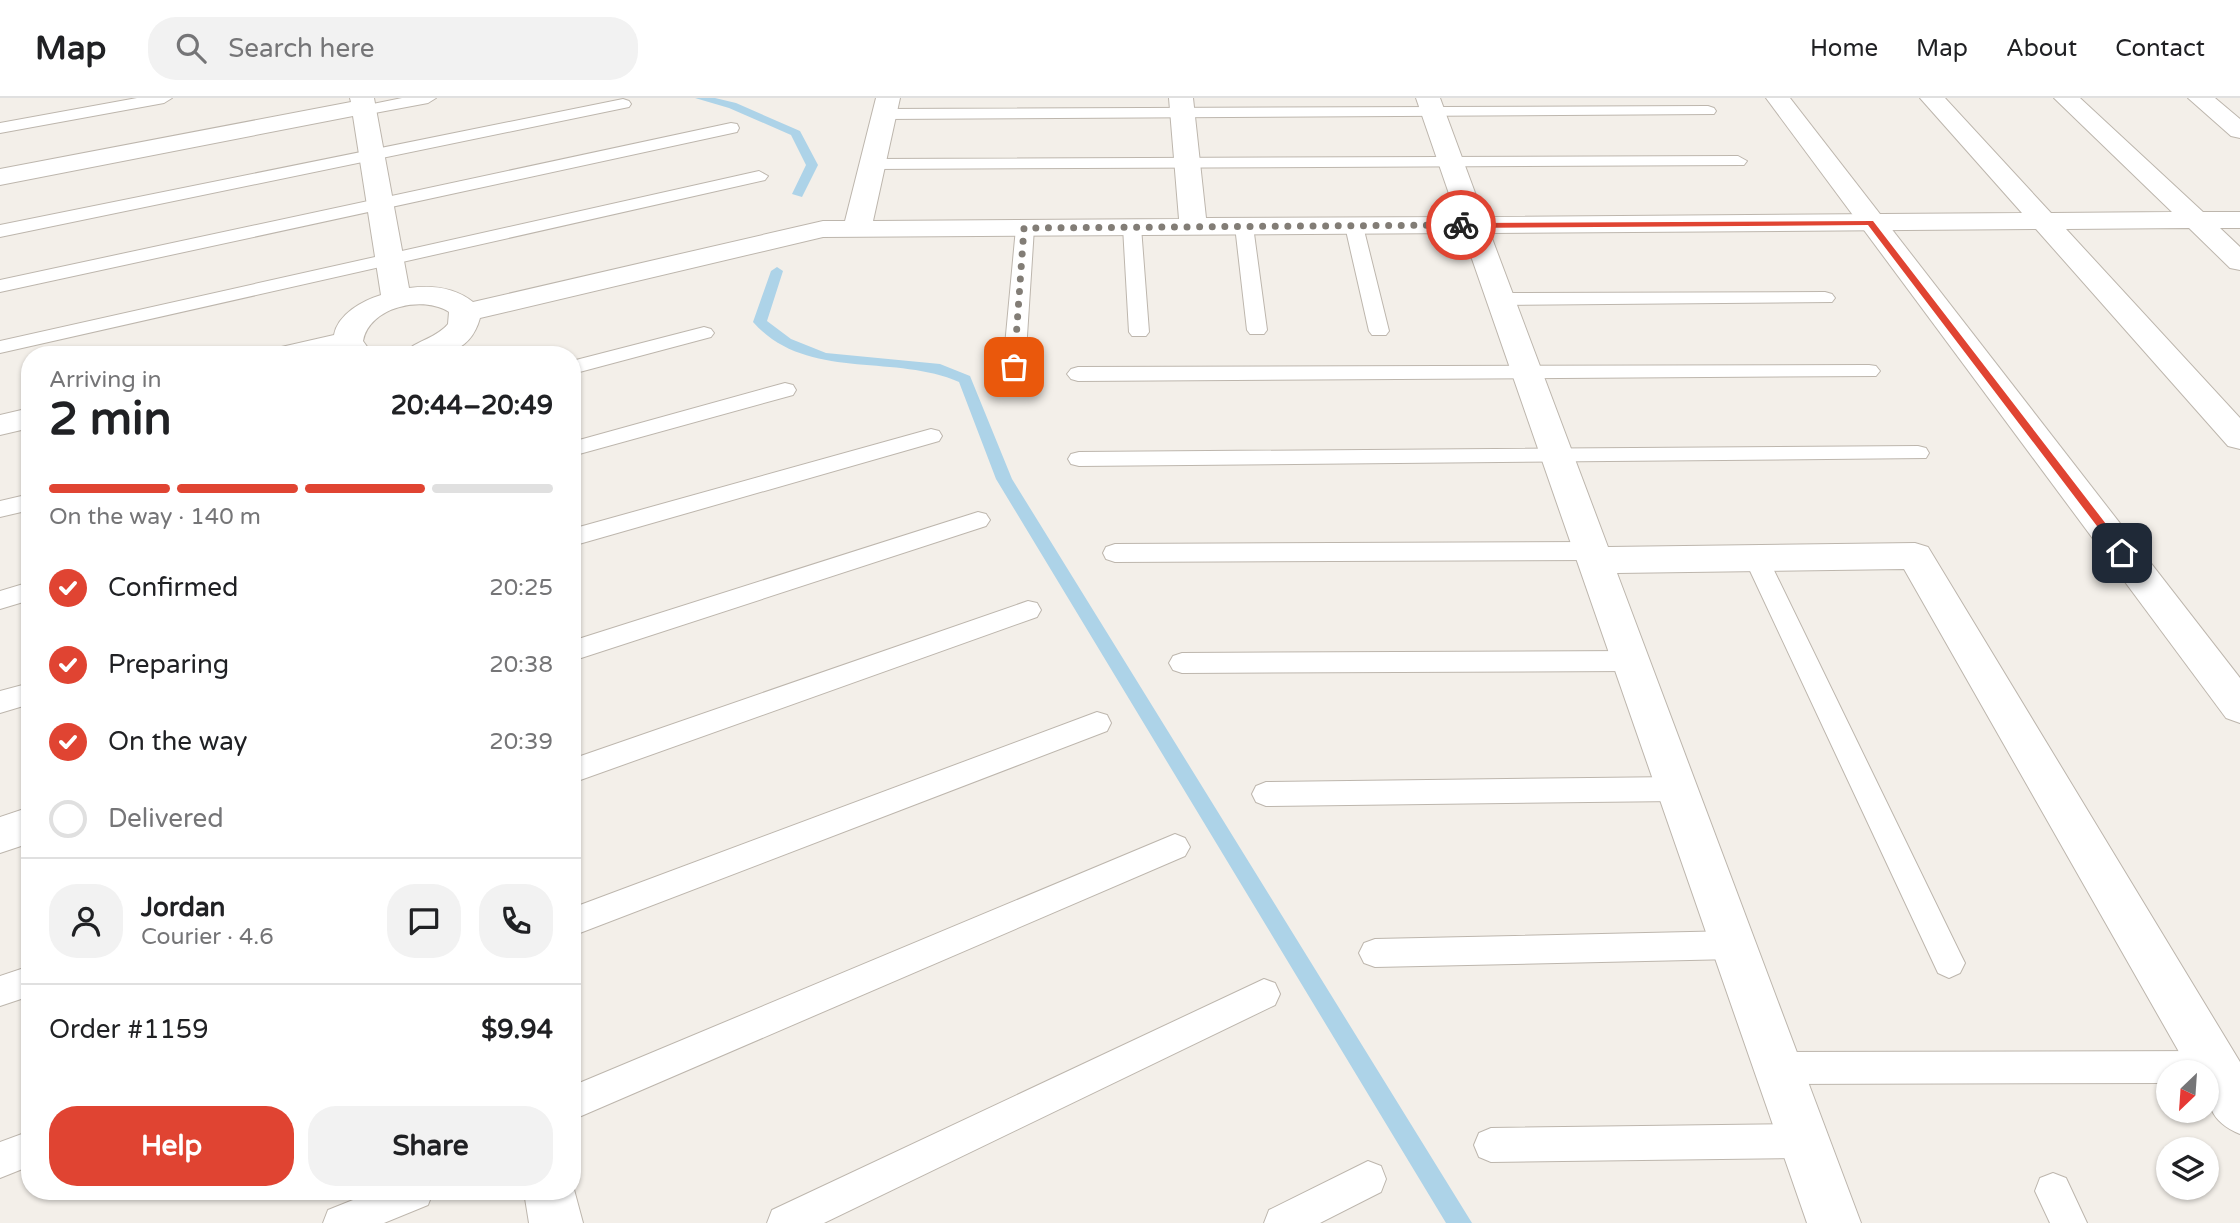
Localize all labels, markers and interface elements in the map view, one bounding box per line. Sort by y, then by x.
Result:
search box [148,17,638,80]
text: Map [35,29,106,68]
icon: search [172,29,210,67]
text: Search here [228,33,374,64]
text: Home [1810,34,1878,63]
text: Map [1916,34,1968,63]
text: About [2006,34,2077,63]
text: Contact [2115,34,2205,63]
courier [1426,190,1496,260]
icon: bike [1442,206,1480,244]
pin [984,337,1044,397]
icon: bag [995,348,1033,386]
text: Arriving in [49,366,162,394]
text: 20:44–20:49 [391,390,553,421]
text: 2 min [49,392,172,447]
text: On the way · 140 m [49,503,261,531]
pin [2092,523,2152,583]
icon: home [2103,534,2141,572]
icon: check [49,569,87,607]
text: Confirmed [108,572,238,603]
text: 20:25 [489,574,553,602]
icon: check [49,646,87,684]
text: Preparing [108,649,229,680]
text: 20:38 [489,651,553,679]
icon: check [49,723,87,761]
text: On the way [108,726,248,757]
text: 20:39 [489,728,553,756]
text: Delivered [108,803,224,834]
button: person [49,884,123,958]
button: chat [387,884,461,958]
button: phone [479,884,553,958]
text: Jordan [141,892,225,923]
text: Courier · 4.6 [141,923,274,951]
text: Order #1159 [49,1014,209,1045]
text: $9.94 [481,1014,553,1045]
north arrow [2156,1060,2219,1124]
map controls [2156,1060,2219,1200]
button: Help [49,1106,294,1186]
button: Share [308,1106,553,1186]
button: layers [2156,1137,2219,1200]

